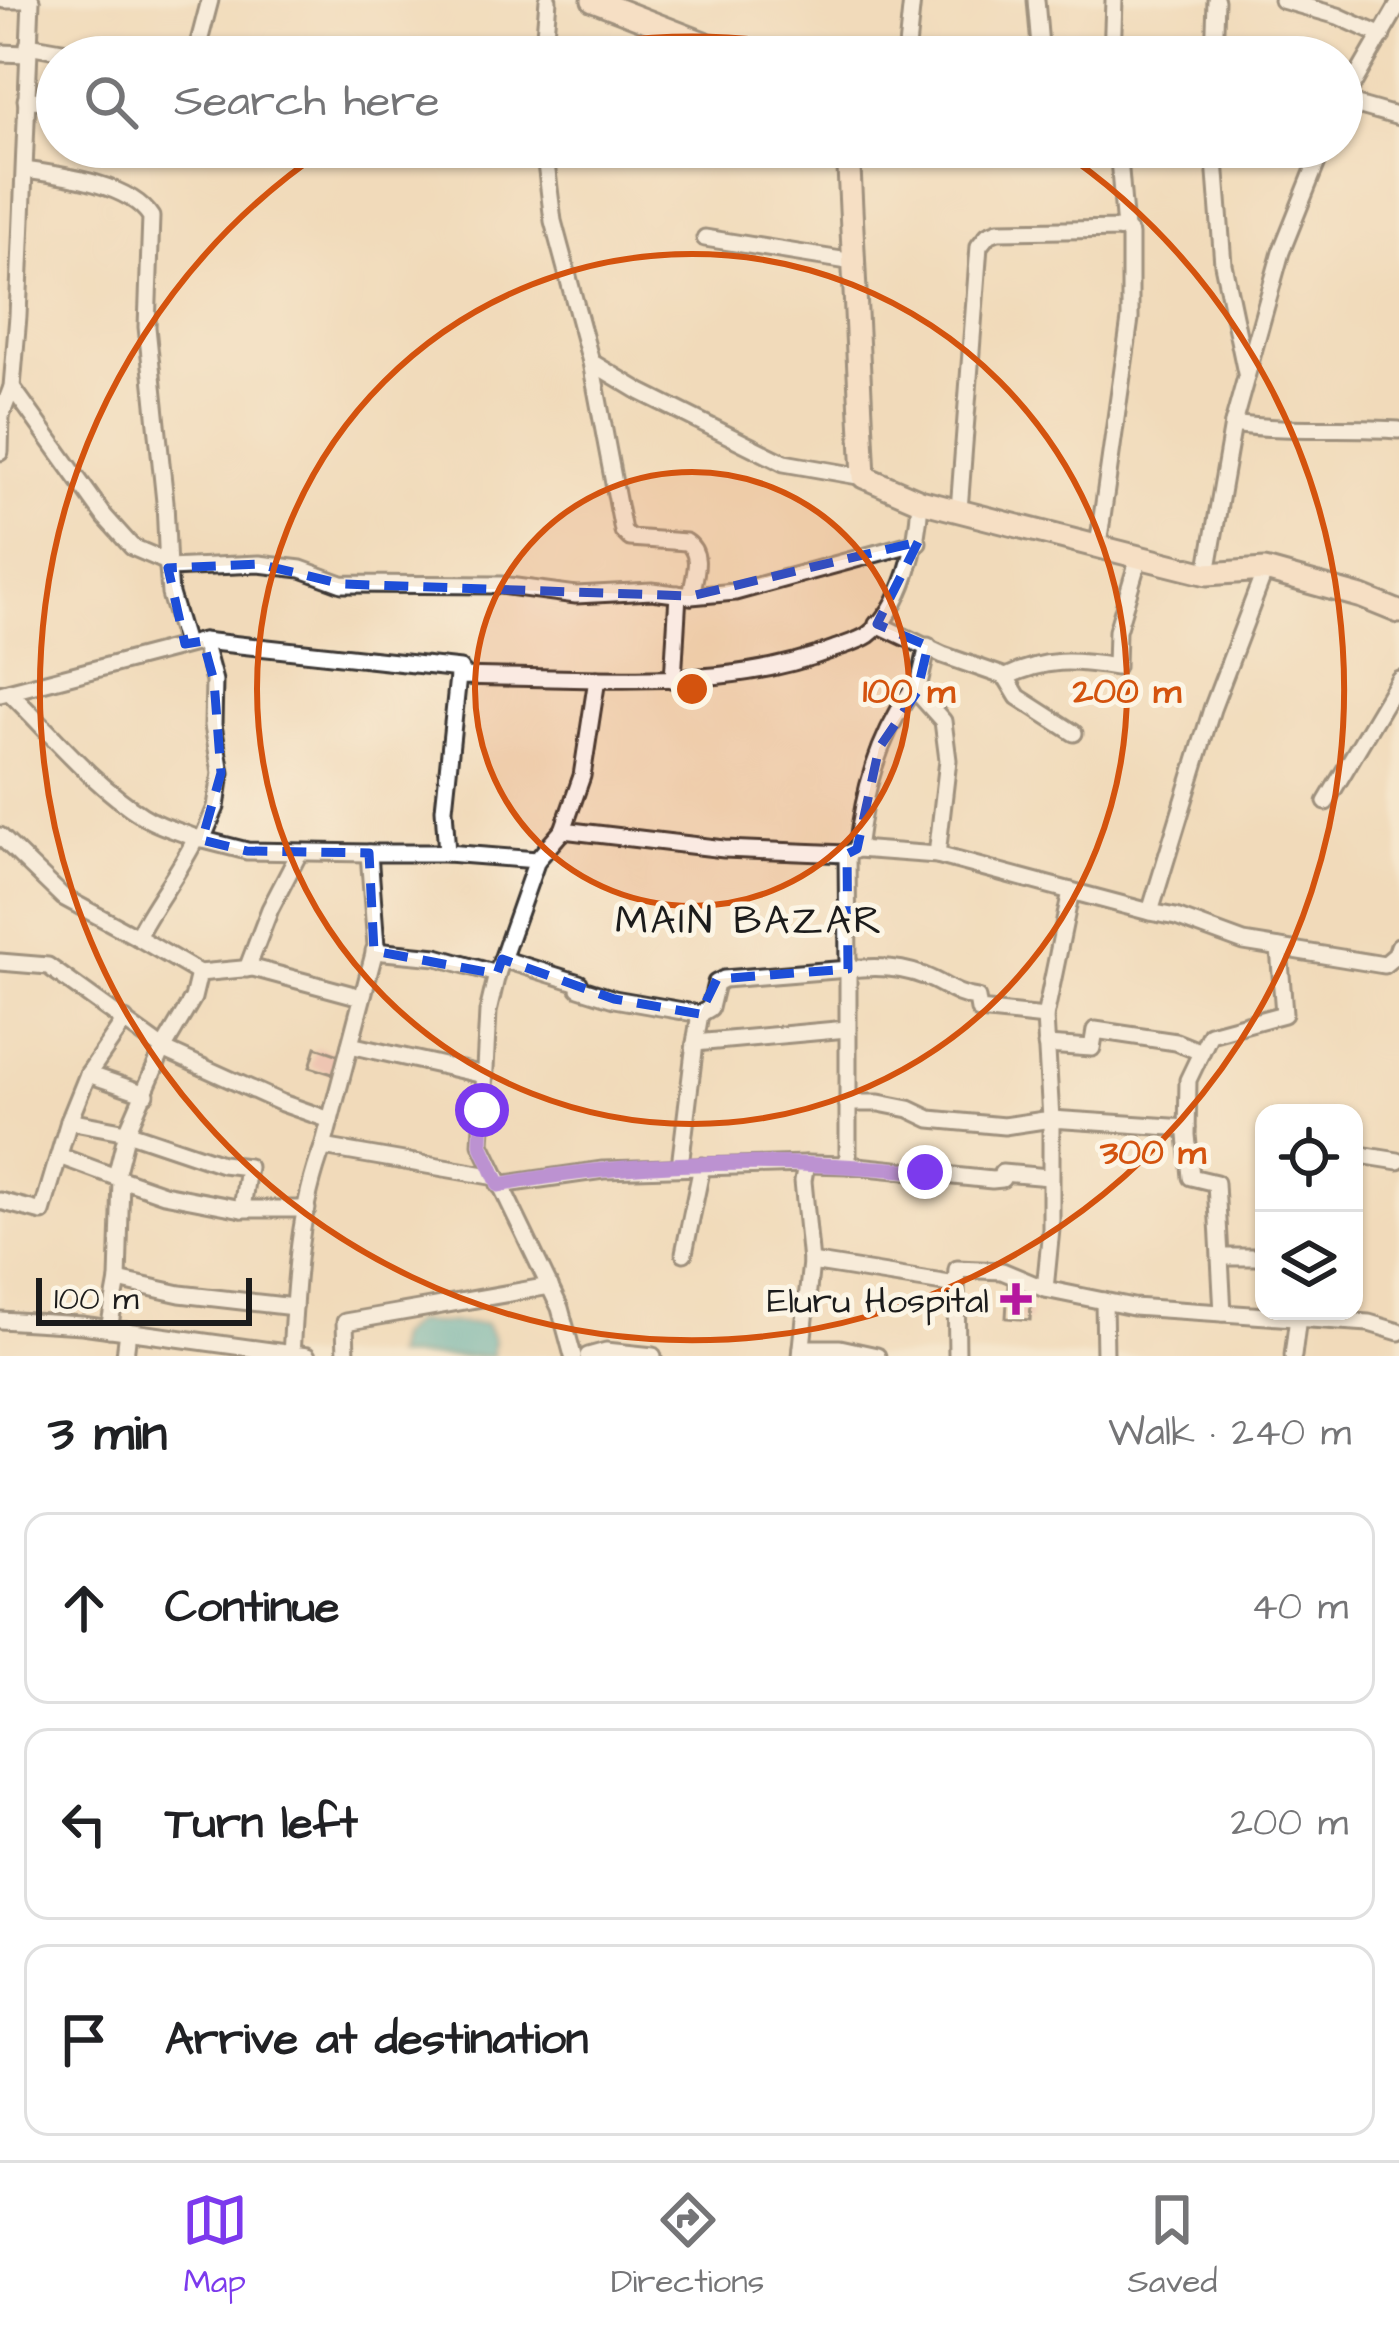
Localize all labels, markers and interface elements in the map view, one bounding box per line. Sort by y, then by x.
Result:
search box [36,36,1363,168]
icon: search [78,69,144,135]
text: Search here [174,71,440,133]
text: 100 m [863,666,956,717]
text: 200 m [1072,666,1182,717]
centre of rings [671,668,713,710]
district label: MAIN BAZAR [615,895,885,949]
route start [455,1083,509,1137]
map controls [1255,1104,1363,1320]
button: locate [1255,1104,1363,1212]
text: 300 m [1099,1127,1207,1178]
route end [898,1145,952,1199]
button: layers [1255,1212,1363,1320]
scale bar [36,1272,252,1325]
text: 100 m [54,1276,139,1322]
place label: Eluru Hospital [767,1276,989,1327]
marker: Eluru Hospital [1000,1283,1032,1315]
text: 3 min [48,1399,167,1470]
text: Walk · 240 m [1108,1407,1351,1461]
icon: ahead [51,1575,117,1641]
text: Continue [165,1577,339,1639]
text: 40 m [1251,1581,1348,1635]
icon: left [51,1791,117,1857]
text: Turn left [165,1793,358,1855]
text: 200 m [1231,1797,1348,1851]
icon: arrive [51,2007,117,2073]
text: Arrive at destination [165,2009,588,2071]
tab: Map [182,2187,248,2305]
tab: Directions [611,2187,764,2305]
tab: Saved [1127,2187,1217,2305]

